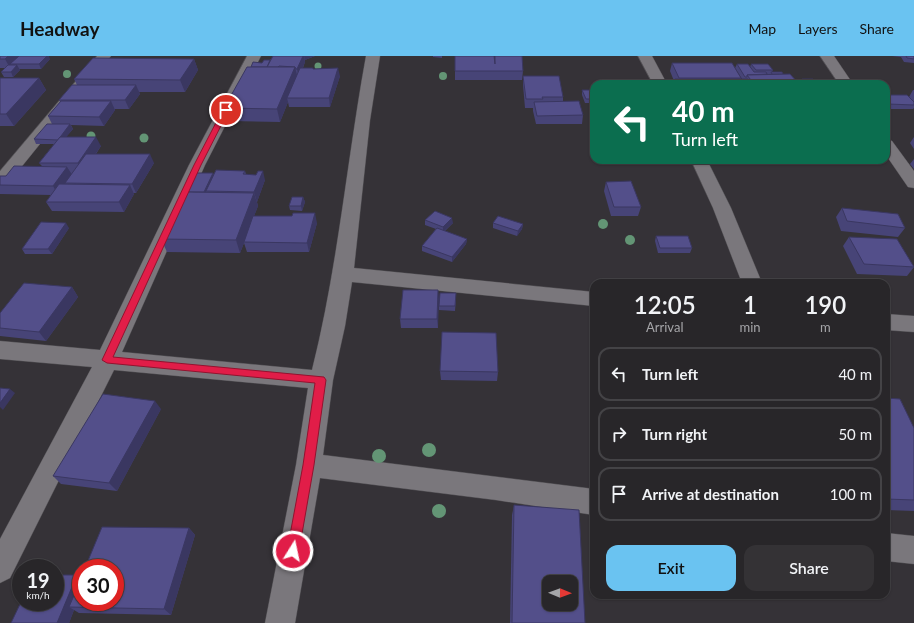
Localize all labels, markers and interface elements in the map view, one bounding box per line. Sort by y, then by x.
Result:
text: Headway [20,17,99,40]
text: Map [748,20,776,37]
text: Layers [798,20,838,37]
text: Share [860,20,894,37]
pin [209,93,243,127]
text: 40 m [672,94,735,128]
icon: left [606,96,658,148]
icon: arrive [215,99,237,121]
text: Turn left [672,128,738,150]
text: 12:05 [634,290,696,319]
text: 1 [743,290,757,319]
text: 190 [804,290,846,319]
text: Arrival [646,319,683,335]
text: min [739,319,761,335]
text: m [820,319,831,335]
icon: left [608,363,630,385]
text: Turn left [642,365,698,383]
text: 40 m [838,365,872,383]
icon: right [608,423,630,445]
text: Turn right [642,425,707,443]
text: 50 m [838,425,872,443]
icon: arrive [608,483,630,505]
text: Arrive at destination [642,485,779,503]
text: 100 m [830,485,872,503]
position arrow [272,530,314,572]
button: Exit [606,545,736,591]
button: Share [744,545,874,591]
speed limit sign: 30 [72,559,124,611]
text: 19 [26,568,50,592]
north arrow [542,575,578,611]
map controls [542,575,578,611]
text: km/h [26,589,50,601]

